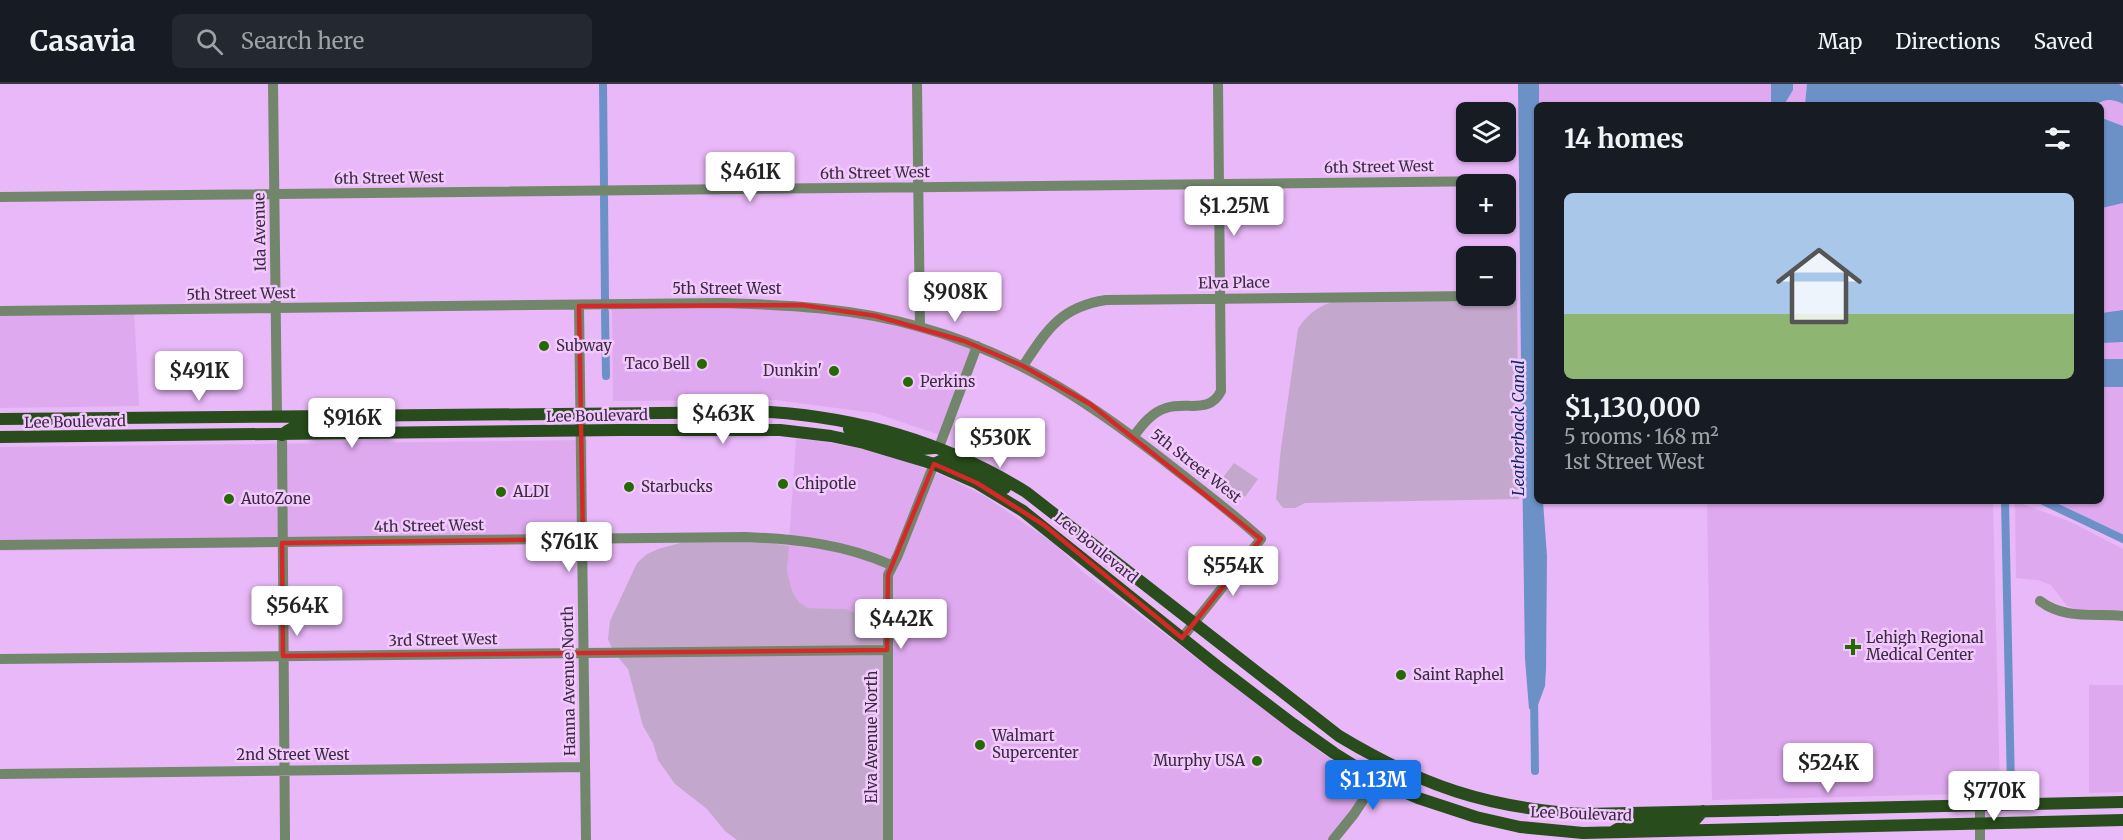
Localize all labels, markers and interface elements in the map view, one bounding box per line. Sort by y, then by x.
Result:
search box [172,14,592,68]
text: Casavia [30,23,136,59]
icon: search [193,25,226,58]
text: Search here [241,27,364,55]
text: Map [1818,28,1862,55]
text: Directions [1895,28,2000,55]
text: Saved [2033,28,2093,55]
map controls [1456,102,1516,306]
button: layers [1456,102,1516,162]
text: 14 homes [1564,122,1684,155]
icon: filters [2041,122,2074,155]
pin: $461K [708,152,792,203]
street label: 6th Street West [1324,156,1434,177]
text: $461K [720,159,780,184]
street label: 6th Street West [820,162,930,183]
street label: 6th Street West [334,167,444,188]
button: + [1456,174,1516,234]
pin: $1.25M [1185,186,1283,237]
street label: Ida Avenue [249,192,270,272]
text: $1.25M [1199,193,1269,218]
icon: home [1765,232,1873,340]
button: − [1456,246,1516,306]
pin: $908K [913,272,997,323]
street label: Elva Place [1198,272,1270,293]
street label: 5th Street West [672,279,782,298]
text: $908K [923,279,987,304]
street label: 5th Street West [186,283,296,304]
place label: Subway [556,336,612,355]
marker: Subway [537,339,551,353]
pin: $491K [157,351,241,402]
place label: Taco Bell [624,354,690,373]
marker: Taco Bell [695,357,709,371]
text: $491K [169,358,229,383]
water label: Leatherback Canal [1508,360,1528,496]
place label: Dunkin' [763,361,822,380]
marker: Dunkin' [827,364,841,378]
place label: Perkins [920,372,975,391]
marker: Perkins [901,375,915,389]
text: $1,130,000 [1564,391,1701,424]
pin: $463K [681,394,765,445]
pin: $916K [310,398,394,449]
text: $463K [692,401,754,426]
text: $916K [322,405,382,430]
street label: Lee Boulevard [546,405,648,426]
street label: Lee Boulevard [24,411,126,432]
pin: $530K [958,418,1042,469]
street label: 5th Street West [1147,424,1245,507]
text: 5 rooms · 168 m² [1564,424,1719,449]
text: $530K [969,425,1031,450]
text: 1st Street West [1564,449,1705,474]
place label: Chipotle [795,474,856,493]
place label: Starbucks [641,477,713,496]
marker: Chipotle [776,477,790,491]
marker: Starbucks [622,480,636,494]
place label: ALDI [512,482,549,501]
marker: ALDI [494,485,508,499]
place label: AutoZone [240,489,311,508]
marker: AutoZone [222,492,236,506]
street label: Lee Boulevard [1051,508,1142,587]
street label: 4th Street West [374,515,484,536]
pin: $761K [527,522,611,573]
text: $761K [540,529,598,554]
pin: $554K [1191,546,1275,597]
text: $554K [1202,553,1264,578]
pin: $564K [255,586,339,637]
text: $564K [265,593,329,618]
pin: $442K [859,599,943,650]
street label: Hanna Avenue North [558,606,579,756]
text: $442K [869,606,933,631]
place label: Lehigh Regional Medical Center [1866,628,1984,664]
street label: 3rd Street West [388,629,498,650]
marker: Lehigh Regional Medical Center [1844,638,1862,656]
place label: Saint Raphel [1413,665,1504,684]
marker: Saint Raphel [1394,668,1408,682]
street label: Elva Avenue North [862,670,881,803]
place label: Walmart Supercenter [991,726,1079,762]
marker: Walmart Supercenter [973,738,987,752]
pin: $524K [1786,743,1870,794]
street label: 2nd Street West [236,745,350,764]
text: $524K [1797,750,1859,775]
place label: Murphy USA [1153,751,1245,770]
marker: Murphy USA [1250,754,1264,768]
pin: $1.13M [1324,760,1422,811]
text: $1.13M [1339,767,1407,792]
pin: $770K [1952,771,2036,822]
text: $770K [1962,778,2026,803]
street label: Lee Boulevard [1530,802,1632,825]

